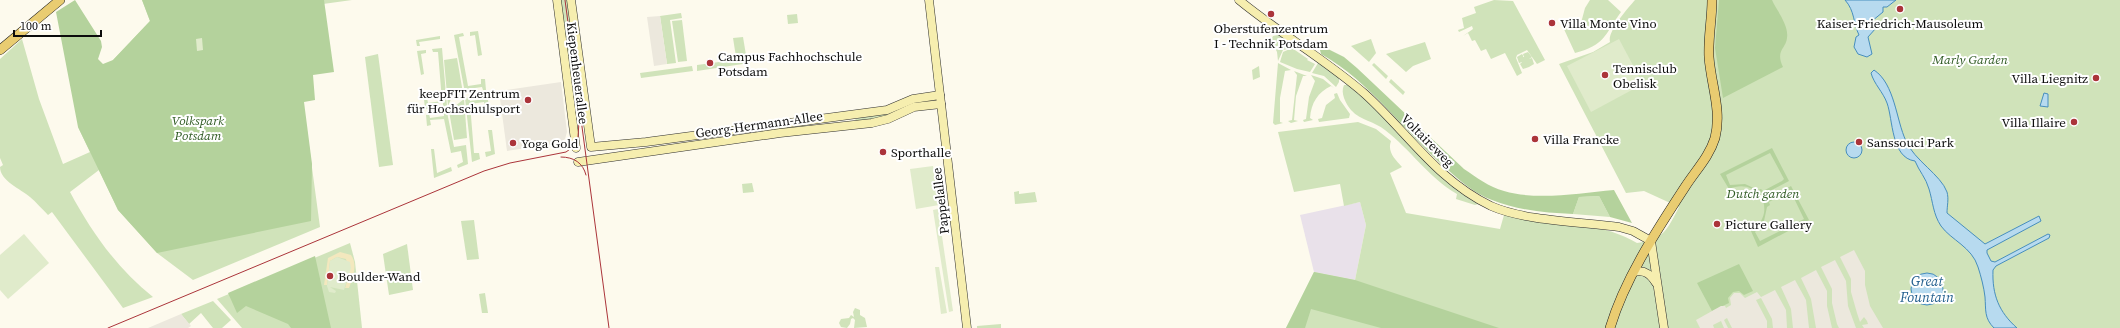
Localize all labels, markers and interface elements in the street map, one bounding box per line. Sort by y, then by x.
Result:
marker: Kaiser-Friedrich-Mausoleum [1895,4,1905,14]
marker: Oberstufenzentrum I - Technik Potsdam [1266,9,1276,19]
scale bar [14,12,101,38]
place label: Villa Monte Vino [1560,15,1657,32]
place label: Kaiser-Friedrich-Mausoleum [1817,15,1984,32]
text: 100 m [20,18,52,34]
marker: Villa Monte Vino [1547,18,1557,28]
place label: Oberstufenzentrum I - Technik Potsdam [1214,20,1328,52]
street label: Kiepenheuerallee [563,21,592,125]
place label: Campus Fachhochschule Potsdam [718,48,863,80]
park label: Marly Garden [1931,51,2008,68]
marker: Campus Fachhochschule Potsdam [705,58,715,68]
place label: Tennisclub Obelisk [1613,60,1677,92]
marker: Tennisclub Obelisk [1600,70,1610,80]
place label: Villa Liegnitz [2012,70,2088,87]
marker: Villa Liegnitz [2091,73,2101,83]
place label: keepFIT Zentrum für Hochschulsport [407,85,521,117]
marker: keepFIT Zentrum für Hochschulsport [523,95,533,105]
street label: Georg-Hermann-Allee [694,107,824,142]
street label: Voltaireweg [1397,110,1458,171]
park label: Volkspark Potsdam [172,112,225,144]
place label: Villa Illaire [2002,114,2066,131]
marker: Villa Illaire [2069,117,2079,127]
place label: Villa Francke [1543,131,1620,148]
marker: Villa Francke [1530,134,1540,144]
place label: Sanssouci Park [1867,134,1955,151]
place label: Yoga Gold [521,135,579,152]
marker: Sanssouci Park [1854,137,1864,147]
marker: Yoga Gold [508,138,518,148]
place label: Sporthalle [891,144,951,161]
marker: Sporthalle [878,147,888,157]
street label: Pappelallee [928,166,953,235]
park label: Dutch garden [1726,185,1800,202]
place label: Picture Gallery [1725,216,1812,233]
marker: Picture Gallery [1712,219,1722,229]
place label: Boulder-Wand [338,268,421,285]
marker: Boulder-Wand [325,271,335,281]
water label: Great Fountain [1899,271,1954,307]

